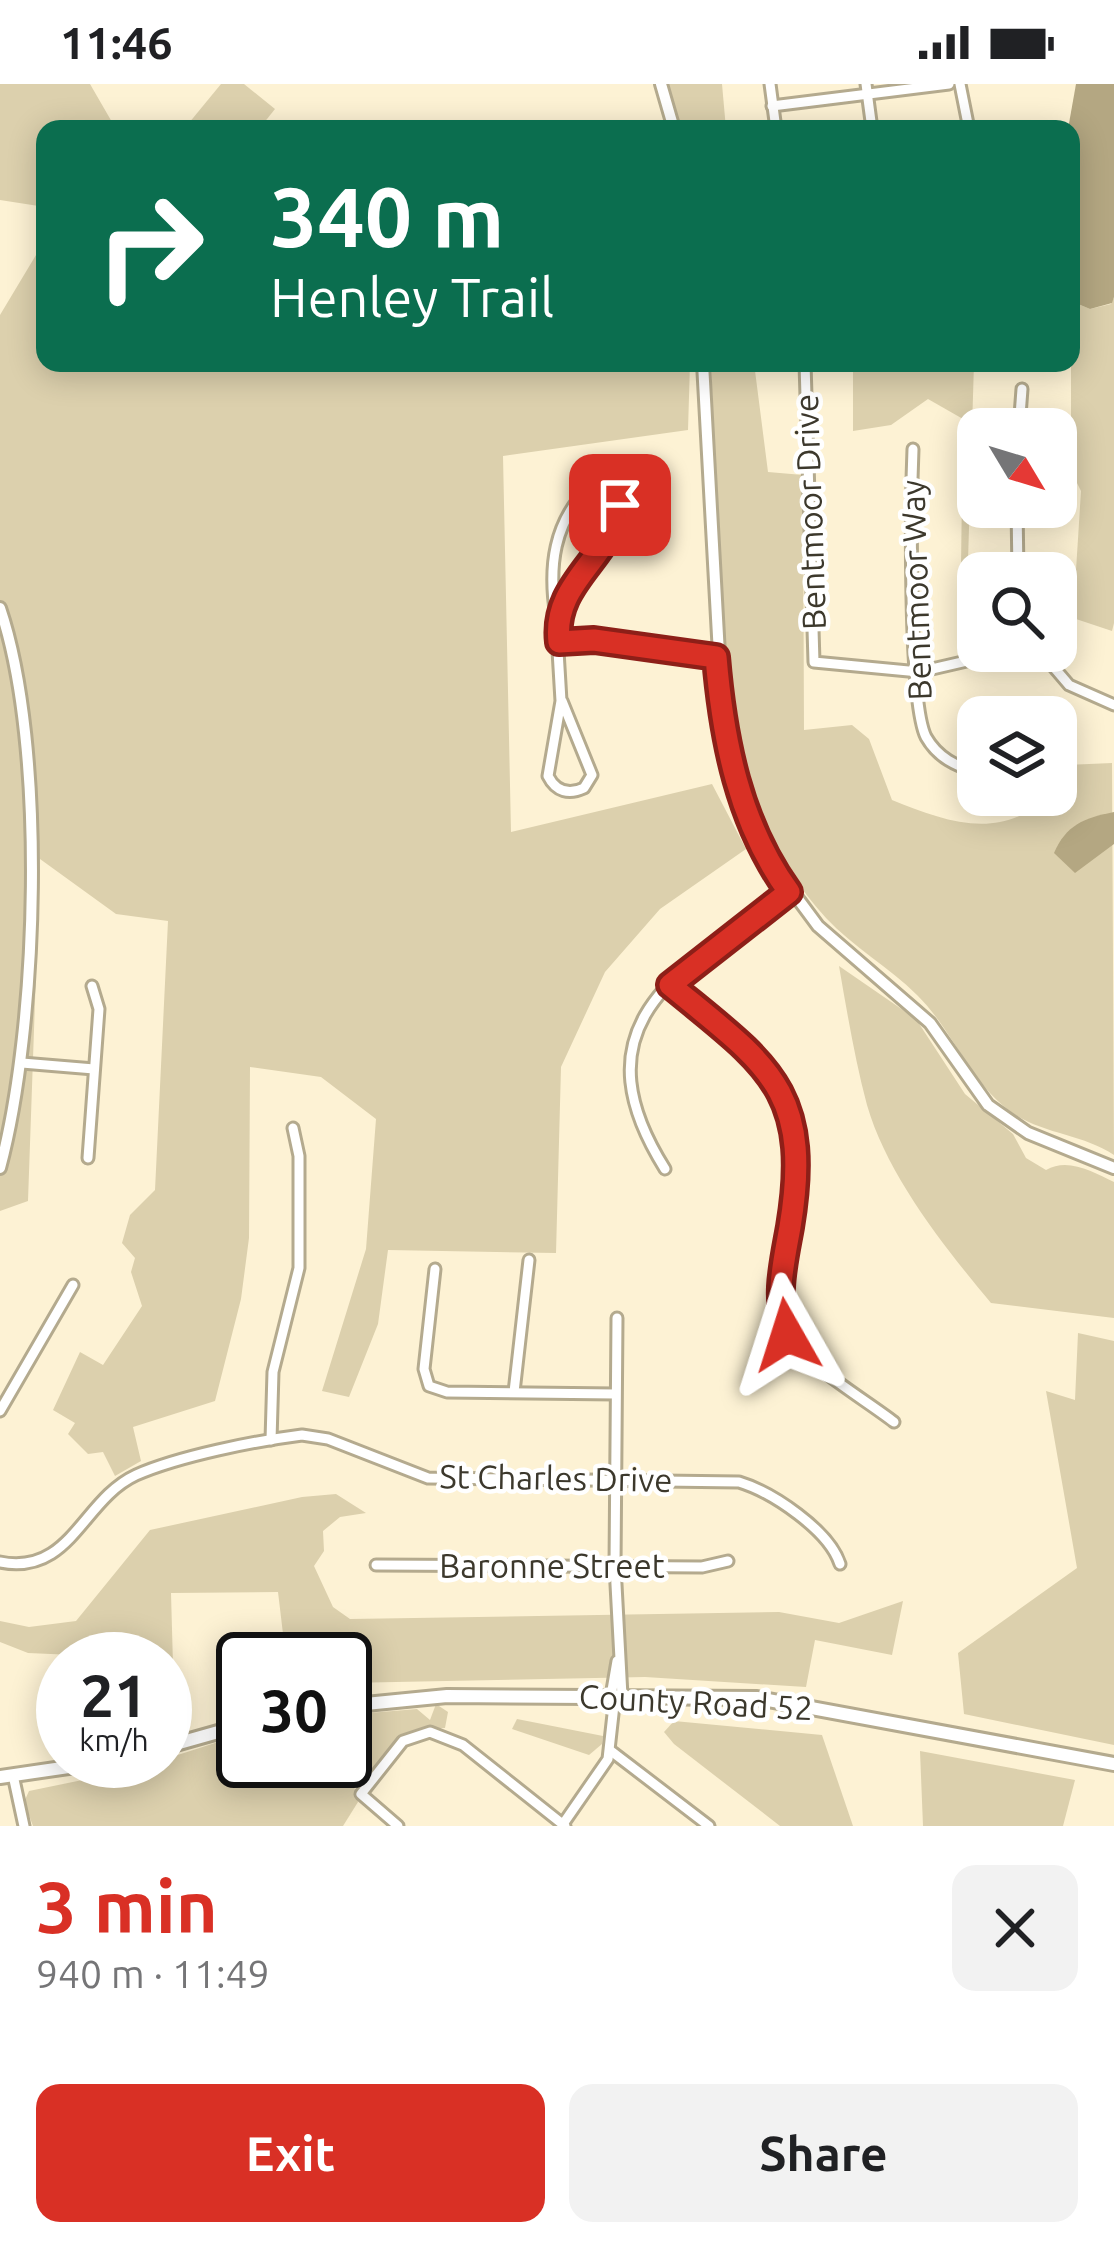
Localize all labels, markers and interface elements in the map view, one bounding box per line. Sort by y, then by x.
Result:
text: 11:46 [60,17,173,68]
icon: right [72,168,228,324]
text: 340 m [270,169,504,263]
text: Henley Trail [270,267,554,327]
street label: Bentmoor Drive [787,393,832,631]
north arrow [957,408,1077,528]
map controls [957,408,1077,816]
pin [569,454,671,556]
icon: arrive [587,472,653,538]
street label: Bentmoor Way [893,479,938,701]
button: search [957,552,1077,672]
button: layers [957,696,1077,816]
position arrow [724,1272,850,1398]
street label: St Charles Drive [439,1457,673,1498]
street label: Baronne Street [439,1547,665,1584]
speed limit sign: 30 [216,1632,372,1788]
text: 21 [80,1661,148,1728]
street label: County Road 52 [578,1677,814,1726]
text: km/h [79,1723,149,1757]
button: close [952,1865,1078,1991]
text: 3 min [36,1866,218,1947]
text: 940 m · 11:49 [36,1952,270,1995]
button: Exit [36,2084,545,2222]
button: Share [569,2084,1078,2222]

